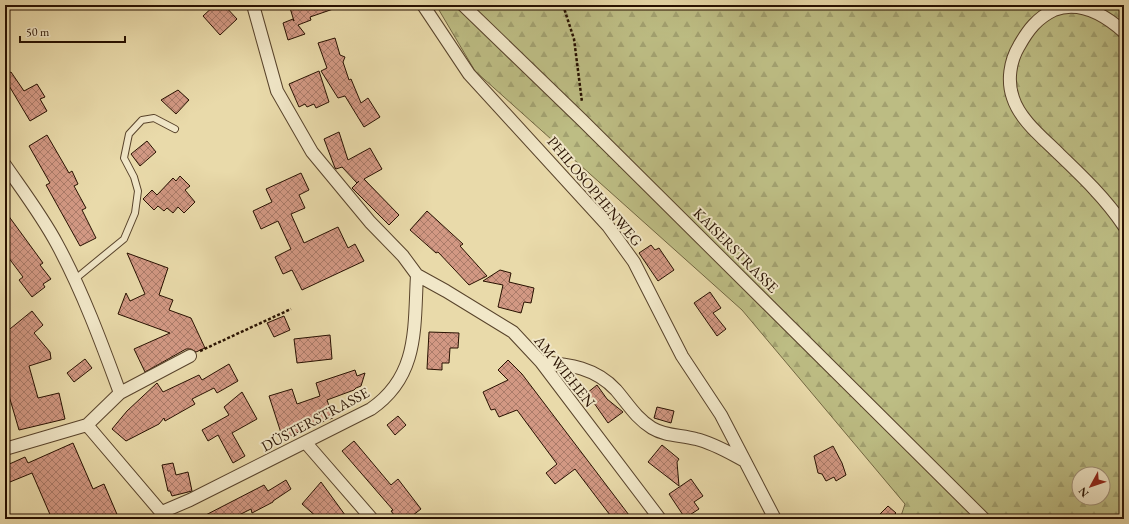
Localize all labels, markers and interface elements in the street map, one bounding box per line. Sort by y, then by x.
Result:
scale bar [20,18,125,44]
text: 50 m [26,24,50,40]
street label: PHILOSOPHENWEG [543,132,647,250]
street label: KAISERSTRASSE [689,203,783,297]
street label: AM WIEHEN [530,331,600,411]
street label: DÜSTERSTRASSE [258,382,373,455]
north arrow [1071,466,1111,506]
text: N [1075,484,1092,500]

